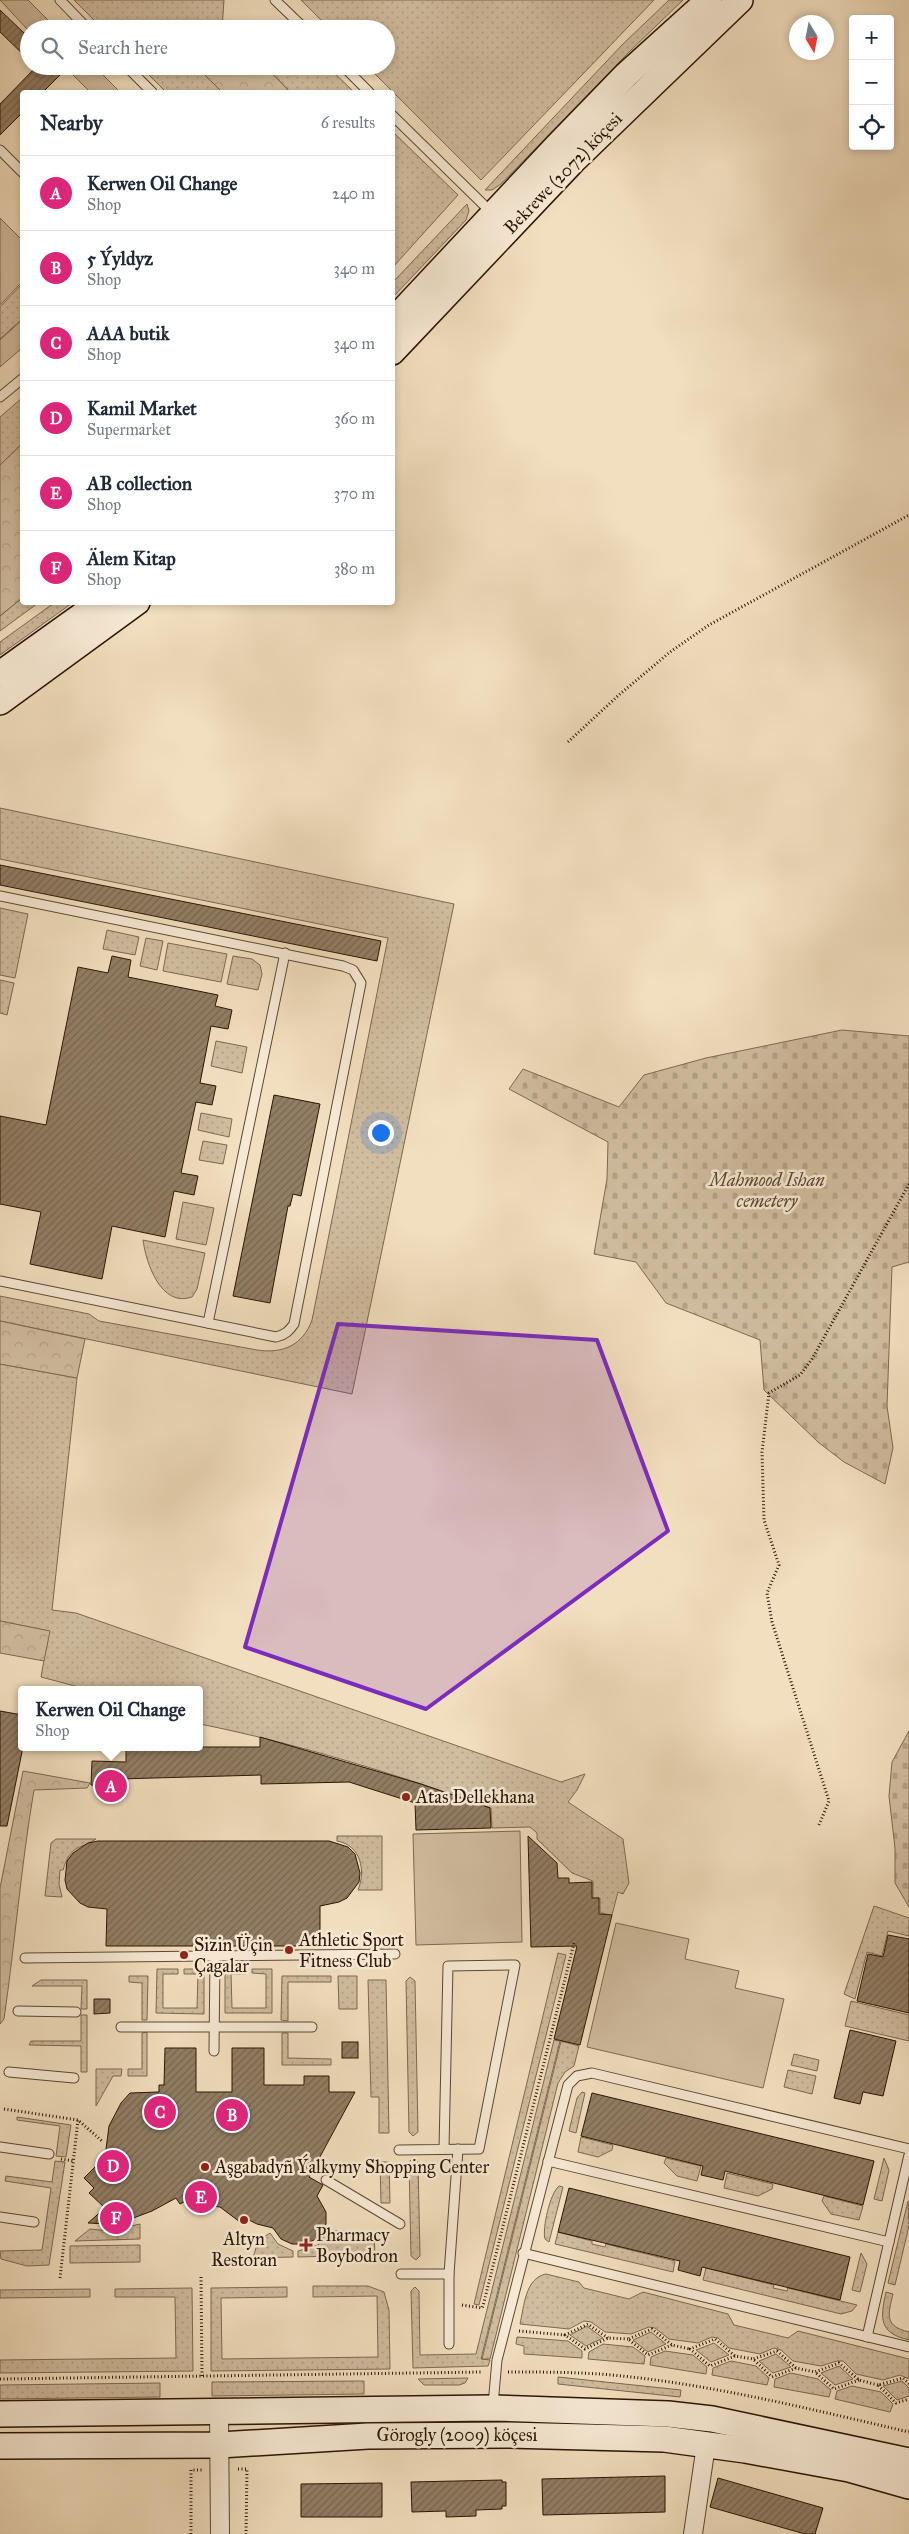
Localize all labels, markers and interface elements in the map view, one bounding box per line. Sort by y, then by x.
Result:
north arrow [789,15,834,60]
map controls [849,15,894,150]
button: + [849,15,894,60]
search box [20,20,395,75]
icon: search [38,34,66,62]
text: Search here [78,36,168,59]
button: − [849,60,894,105]
button: locate [849,105,894,150]
street label: Bekrewe (2072) köçesi [499,108,627,239]
text: Nearby [40,110,103,136]
text: 6 results [321,113,375,132]
text: Kerwen Oil Change [87,172,238,195]
text: A [51,184,61,203]
text: 240 m [332,184,375,203]
text: Shop [87,195,121,214]
text: 5 Ýyldyz [87,247,153,270]
text: B [51,259,61,278]
text: 340 m [333,259,375,278]
text: Shop [87,270,121,289]
text: AAA butik [87,322,170,345]
text: C [51,334,61,353]
text: 340 m [333,334,375,353]
text: Shop [87,345,121,364]
text: Kamil Market [87,397,197,420]
text: D [50,409,62,428]
text: 360 m [334,409,375,428]
text: Supermarket [87,420,171,439]
text: AB collection [87,472,192,495]
text: E [50,484,62,503]
text: 370 m [334,484,375,503]
text: Shop [87,495,121,514]
text: Älem Kitap [87,547,176,570]
text: F [51,559,61,578]
text: 380 m [334,559,375,578]
text: Shop [87,570,121,589]
your location [368,1120,394,1146]
park label: Mahmood Ishan cemetery [707,1169,825,1212]
popup [18,1686,203,1751]
text: Kerwen Oil Change [35,1698,186,1721]
text: Shop [35,1721,69,1740]
pin: A [95,1767,127,1805]
place label: Atas Dellekhana [415,1786,535,1808]
marker: Atas Dellekhana [400,1791,412,1803]
place label: Athletic Sport Fitness Club [298,1929,405,1972]
place label: Sizin Üçin Çagalar [194,1933,273,1978]
marker: Athletic Sport Fitness Club [283,1944,295,1956]
marker: Sizin Üçin Çagalar [178,1949,190,1961]
pin: C [144,2093,176,2131]
pin: B [216,2096,248,2134]
pin: D [97,2147,129,2185]
place label: Aşgabadyñ Ýalkymy Shopping Center [214,2153,490,2179]
marker: Aşgabadyñ Ýalkymy Shopping Center [199,2161,211,2173]
pin: E [185,2178,217,2216]
pin: F [100,2199,132,2237]
marker: Altyn Restoran [238,2214,250,2226]
place label: Pharmacy Boybodron [316,2224,398,2267]
place label: Altyn Restoran [211,2228,277,2271]
marker: Pharmacy Boybodron [300,2239,312,2251]
street label: Görogly (2009) köçesi [377,2424,537,2447]

